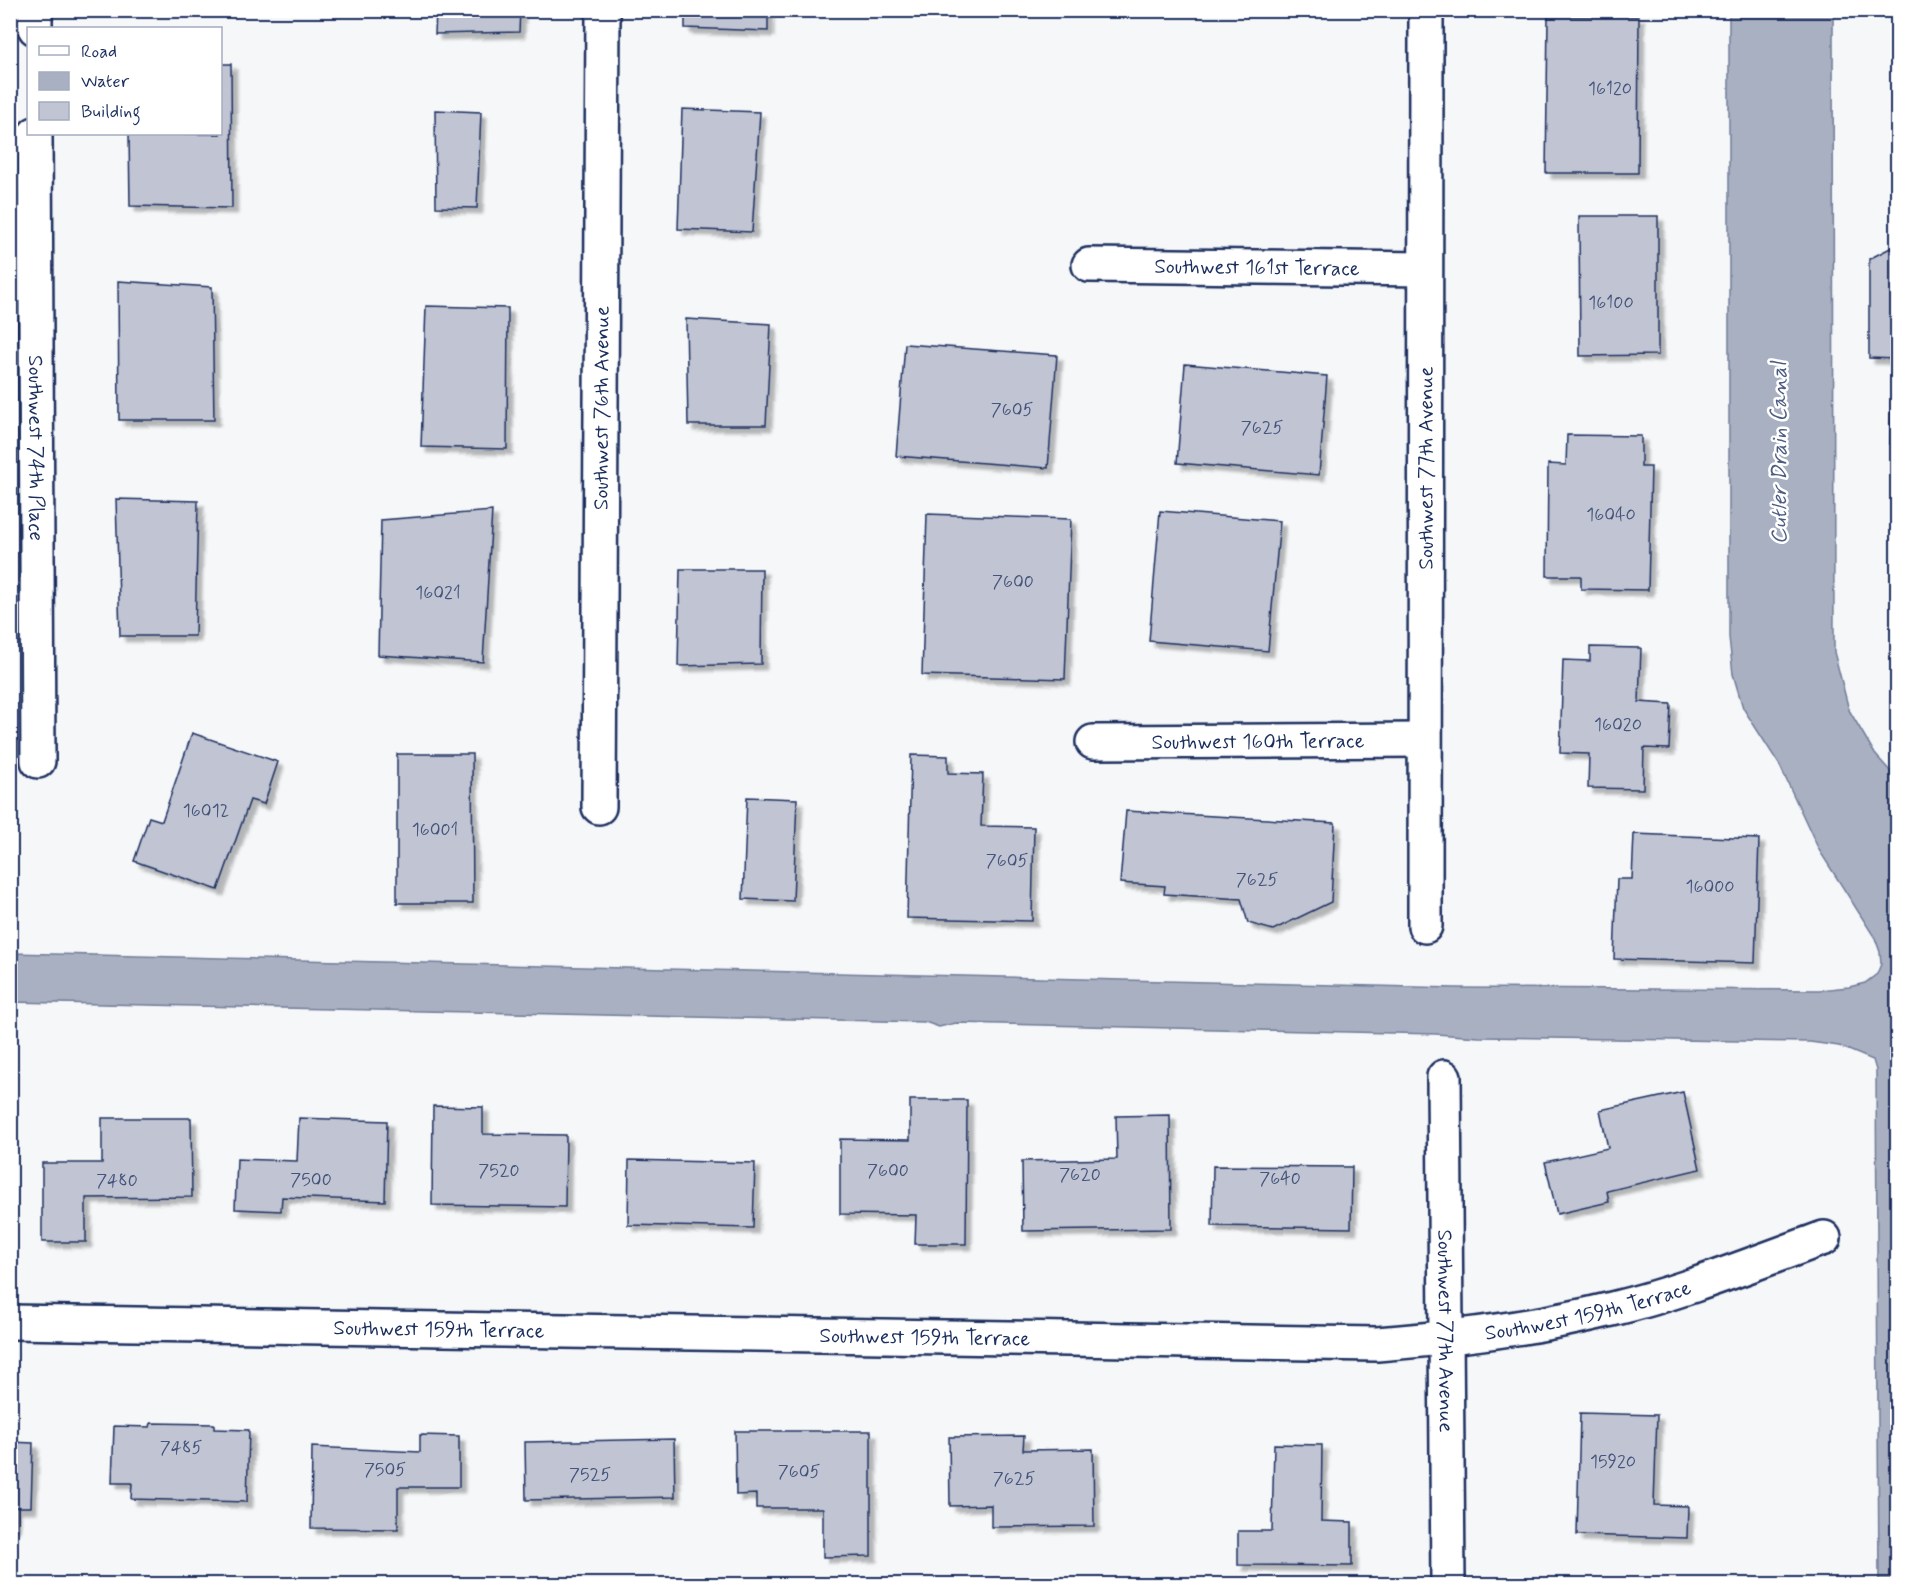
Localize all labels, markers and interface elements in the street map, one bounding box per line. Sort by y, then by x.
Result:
legend [27,27,222,135]
text: Road [81,40,117,64]
text: Water [81,70,130,94]
house number: 16120 [1588,77,1632,101]
text: Building [81,100,141,126]
street label: Southwest 161st Terrace [1154,253,1360,283]
house number: 16100 [1588,291,1634,315]
street label: Southwest 76th Avenue [587,306,617,510]
street label: Southwest 74th Place [21,355,50,541]
water label: Cutler Drain Canal [1766,360,1794,544]
street label: Southwest 77th Avenue [1412,366,1441,570]
house number: 7605 [991,398,1033,422]
house number: 7625 [1241,416,1283,440]
house number: 16040 [1586,503,1636,527]
house number: 7600 [992,570,1034,594]
house number: 16021 [415,581,461,605]
house number: 16020 [1594,713,1642,737]
street label: Southwest 160th Terrace [1151,727,1365,757]
house number: 16012 [183,799,229,823]
house number: 16001 [412,818,458,842]
house number: 7605 [986,849,1028,873]
house number: 7625 [1236,868,1278,892]
house number: 16000 [1685,875,1735,899]
house number: 7520 [478,1159,520,1183]
house number: 7600 [867,1159,909,1183]
house number: 7620 [1059,1163,1101,1187]
house number: 7640 [1259,1167,1301,1191]
house number: 7500 [290,1168,332,1192]
house number: 7480 [96,1169,138,1193]
street label: Southwest 77th Avenue [1430,1229,1460,1433]
street label: Southwest 159th Terrace [1483,1274,1695,1348]
street label: Southwest 159th Terrace [333,1314,545,1346]
street label: Southwest 159th Terrace [819,1322,1031,1353]
house number: 7485 [160,1436,202,1460]
house number: 15920 [1590,1450,1636,1474]
house number: 7505 [364,1458,406,1482]
house number: 7605 [778,1460,820,1484]
house number: 7525 [569,1463,611,1487]
house number: 7625 [993,1467,1035,1491]

